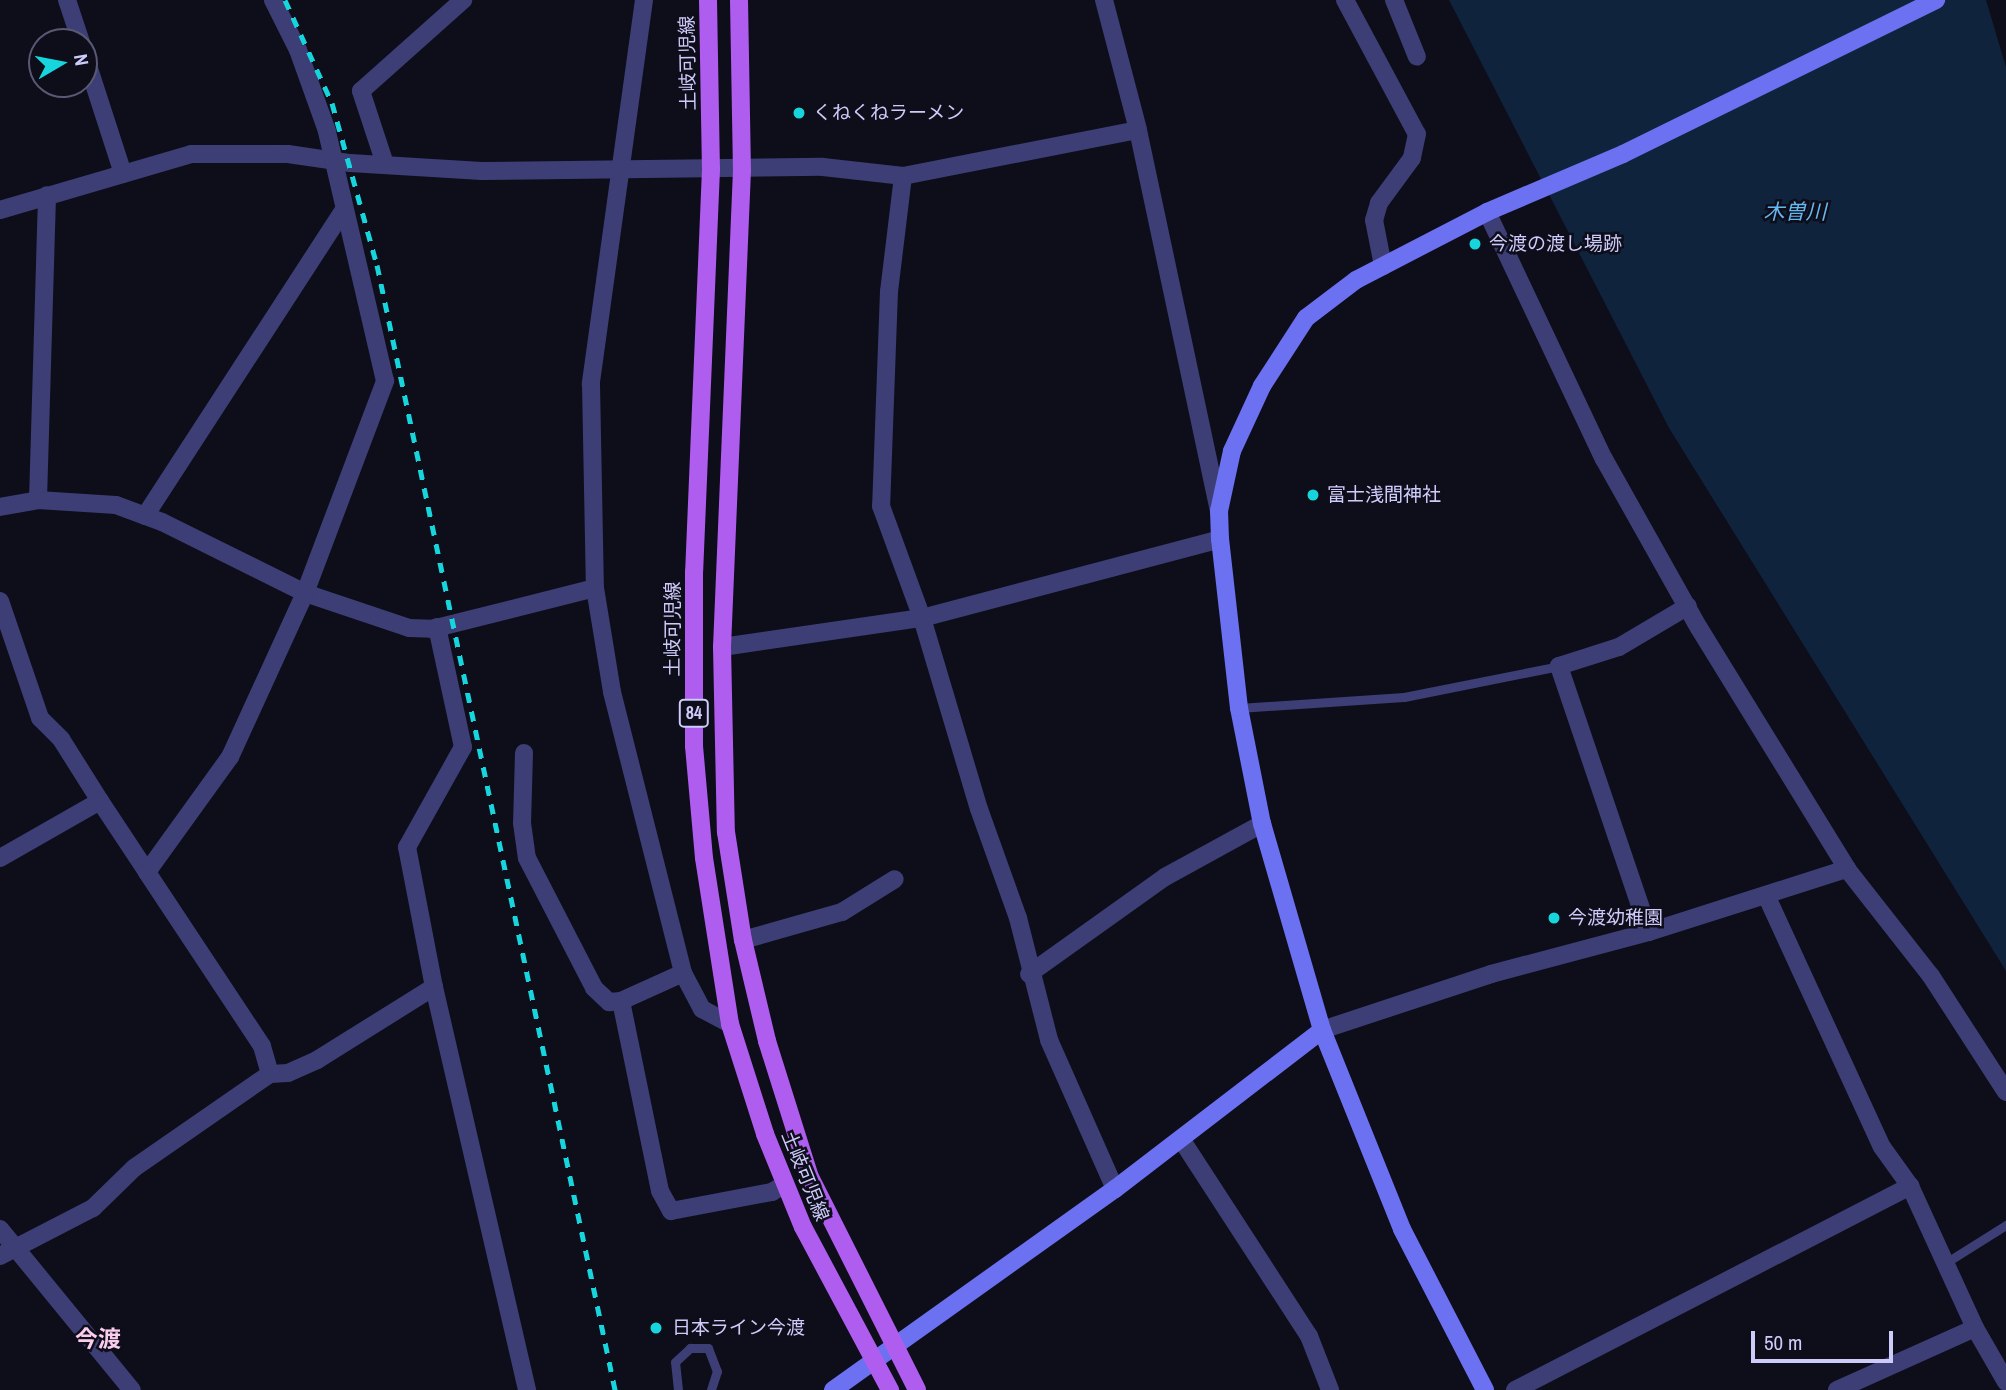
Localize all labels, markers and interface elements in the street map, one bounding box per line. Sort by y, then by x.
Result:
street label: 土岐可児線 [676,15,700,111]
north arrow [28,28,98,98]
text: N [68,52,95,67]
place label: くねくねラーメン [813,102,965,124]
marker: くねくねラーメン [791,105,807,121]
water label: 木曽川 [1764,199,1826,225]
place label: 今渡の渡し場跡 [1489,233,1622,255]
marker: 今渡の渡し場跡 [1467,236,1483,252]
place label: 富士浅間神社 [1327,484,1441,506]
marker: 富士浅間神社 [1305,487,1321,503]
street label: 土岐可児線 [662,582,684,676]
road number: 84 [678,698,710,728]
place label: 今渡幼稚園 [1568,907,1663,929]
marker: 今渡幼稚園 [1546,910,1562,926]
street label: 土岐可児線 [777,1128,833,1224]
scale bar [1754,1316,1896,1360]
place label: 日本ライン今渡 [672,1317,805,1339]
marker: 日本ライン今渡 [646,1318,666,1338]
district label: 今渡 [75,1325,121,1353]
text: 50 m [1764,1328,1802,1357]

